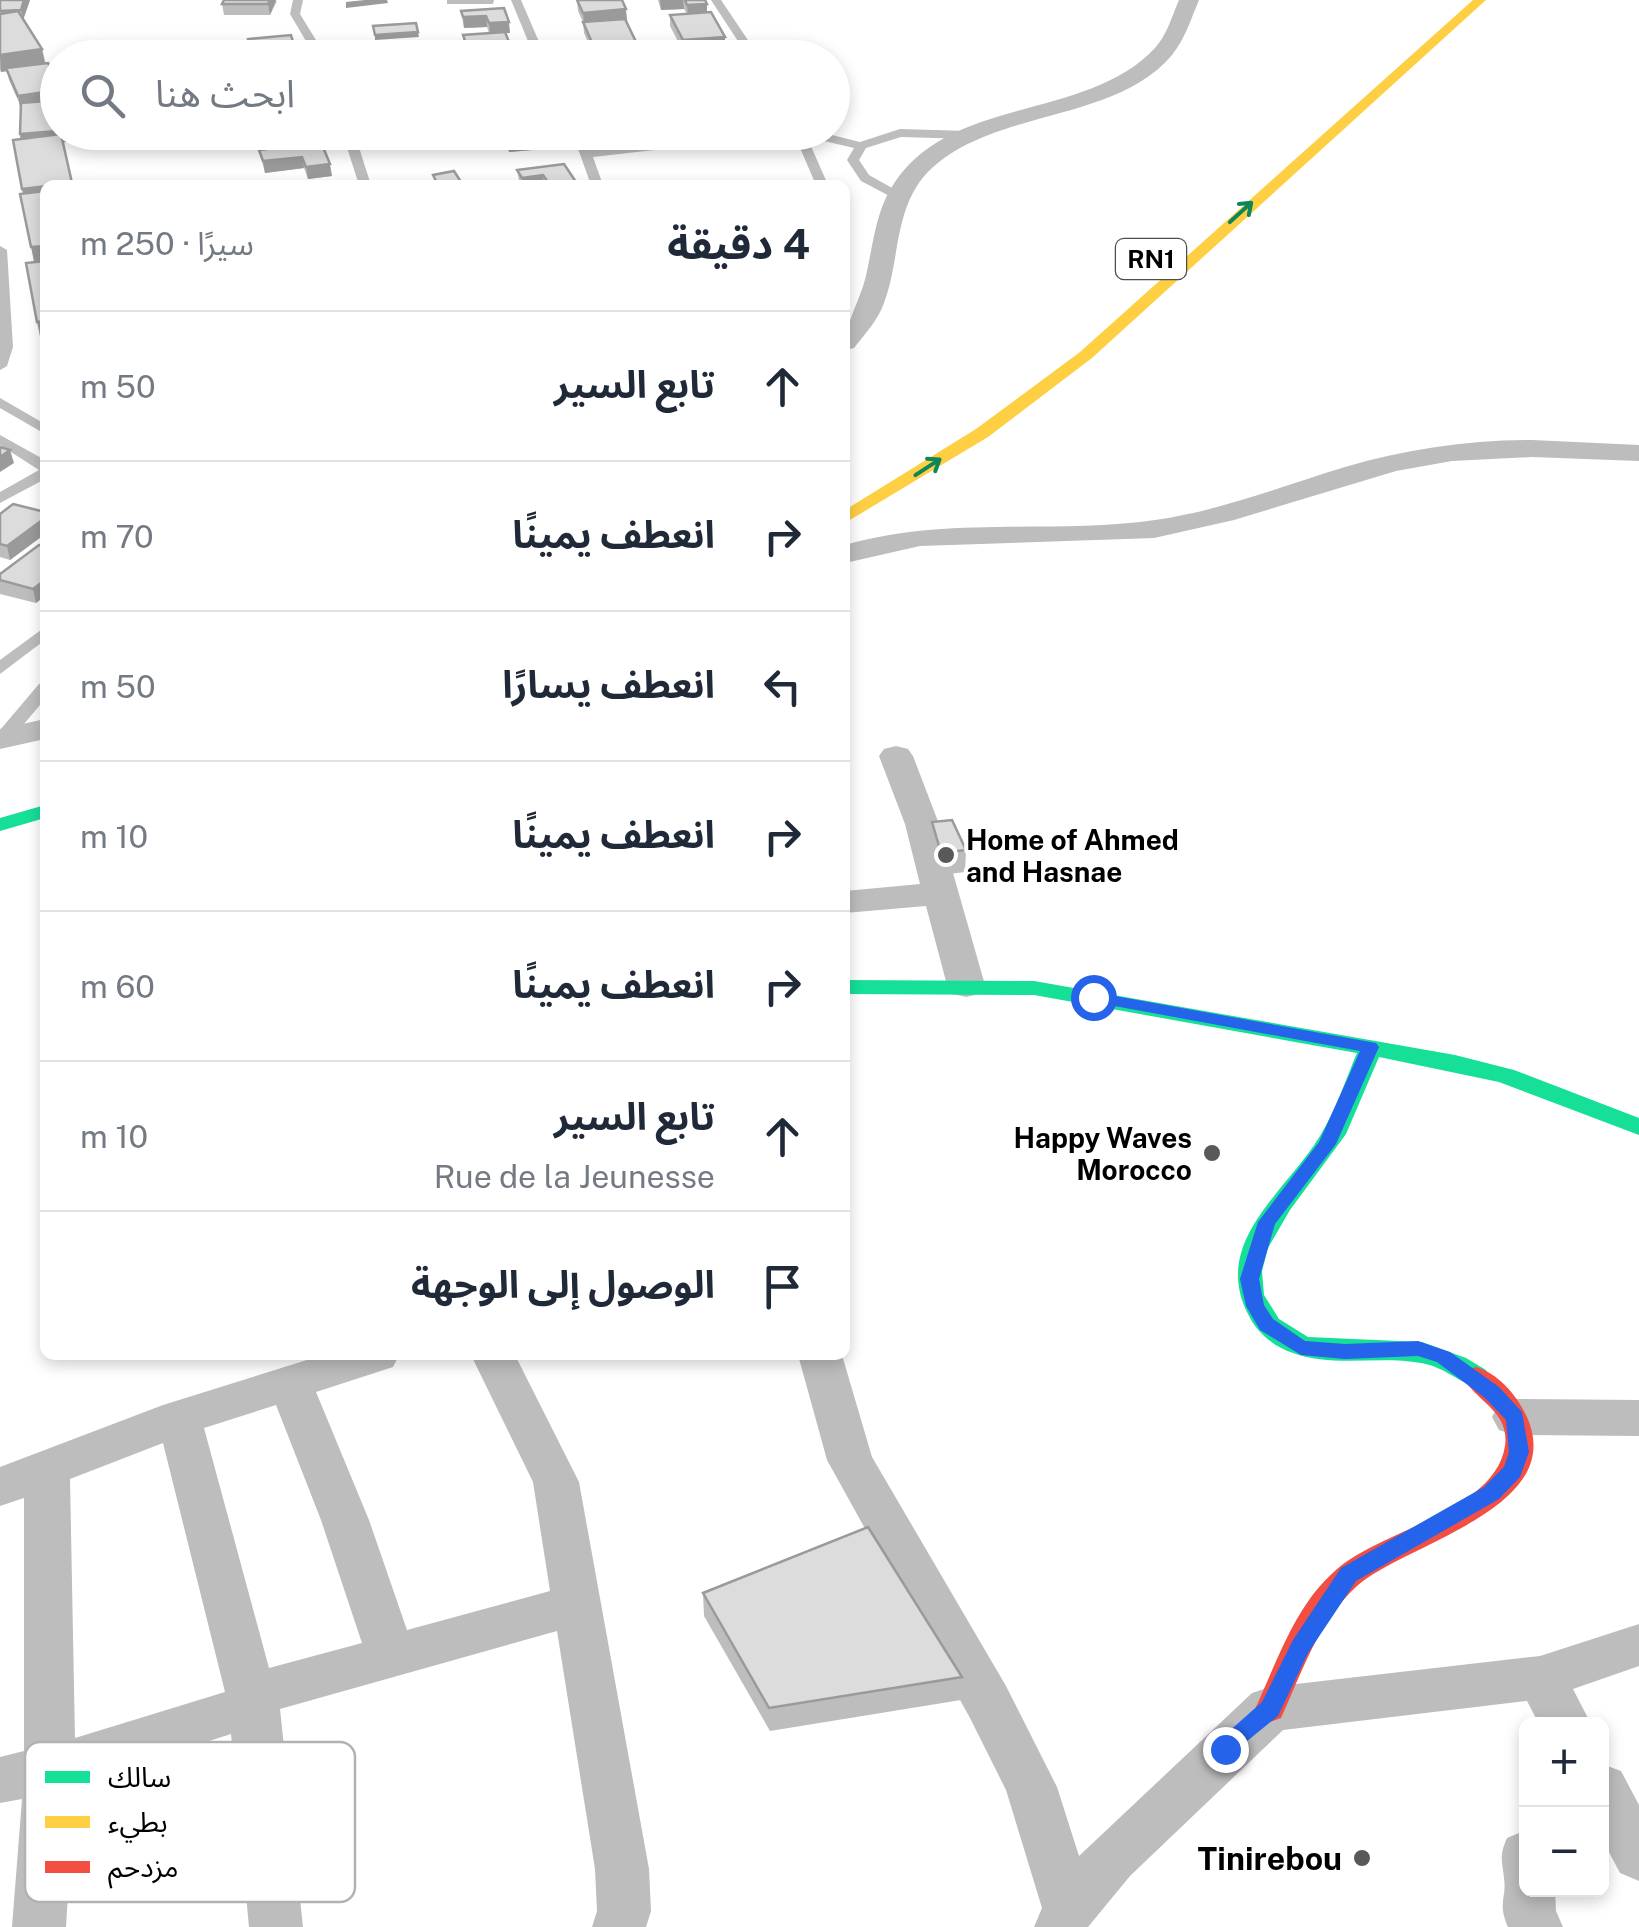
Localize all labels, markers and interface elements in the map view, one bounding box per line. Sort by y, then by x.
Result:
search box [40,40,850,150]
icon: search [75,68,130,123]
text: ابحث هنا [155,71,295,116]
one-way arrow [1228,201,1253,224]
text: 4 دقيقة [667,219,810,268]
text: سيرًا · 250 m [80,225,254,262]
road number: RN1 [1116,239,1186,279]
icon: ahead [755,359,810,414]
text: تابع السير [554,362,715,407]
text: 50 m [80,368,156,405]
one-way arrow [914,457,942,478]
icon: right [755,509,810,564]
text: انعطف يمينًا [512,512,715,557]
text: 70 m [80,518,154,555]
icon: left [755,659,810,714]
text: انعطف يسارًا [502,662,715,707]
text: 50 m [80,668,156,705]
icon: right [755,809,810,864]
text: انعطف يمينًا [512,812,715,857]
text: 10 m [80,818,148,855]
place label: Home of Ahmed and Hasnae [966,823,1179,888]
marker: Home of Ahmed and Hasnae [935,844,957,866]
icon: right [755,959,810,1014]
text: انعطف يمينًا [512,962,715,1007]
text: 60 m [80,968,155,1005]
route start [1071,975,1117,1021]
text: تابع السير [554,1094,715,1139]
icon: ahead [755,1109,810,1164]
text: 10 m [80,1118,148,1155]
place label: Happy Waves Morocco [1014,1121,1192,1186]
marker: Happy Waves Morocco [1201,1142,1223,1164]
text: Rue de la Jeunesse [434,1158,715,1195]
icon: arrive [755,1259,810,1314]
text: الوصول إلى الوجهة [411,1262,715,1307]
map controls [1519,1717,1609,1897]
button: + [1519,1717,1609,1807]
route end [1203,1727,1249,1773]
legend [25,1742,355,1902]
text: سالك [108,1760,171,1793]
text: بطيء [108,1805,168,1843]
button: − [1519,1807,1609,1897]
place label: Tinirebou [1198,1840,1342,1877]
marker: Tinirebou [1351,1847,1373,1869]
text: مزدحم [108,1850,179,1889]

